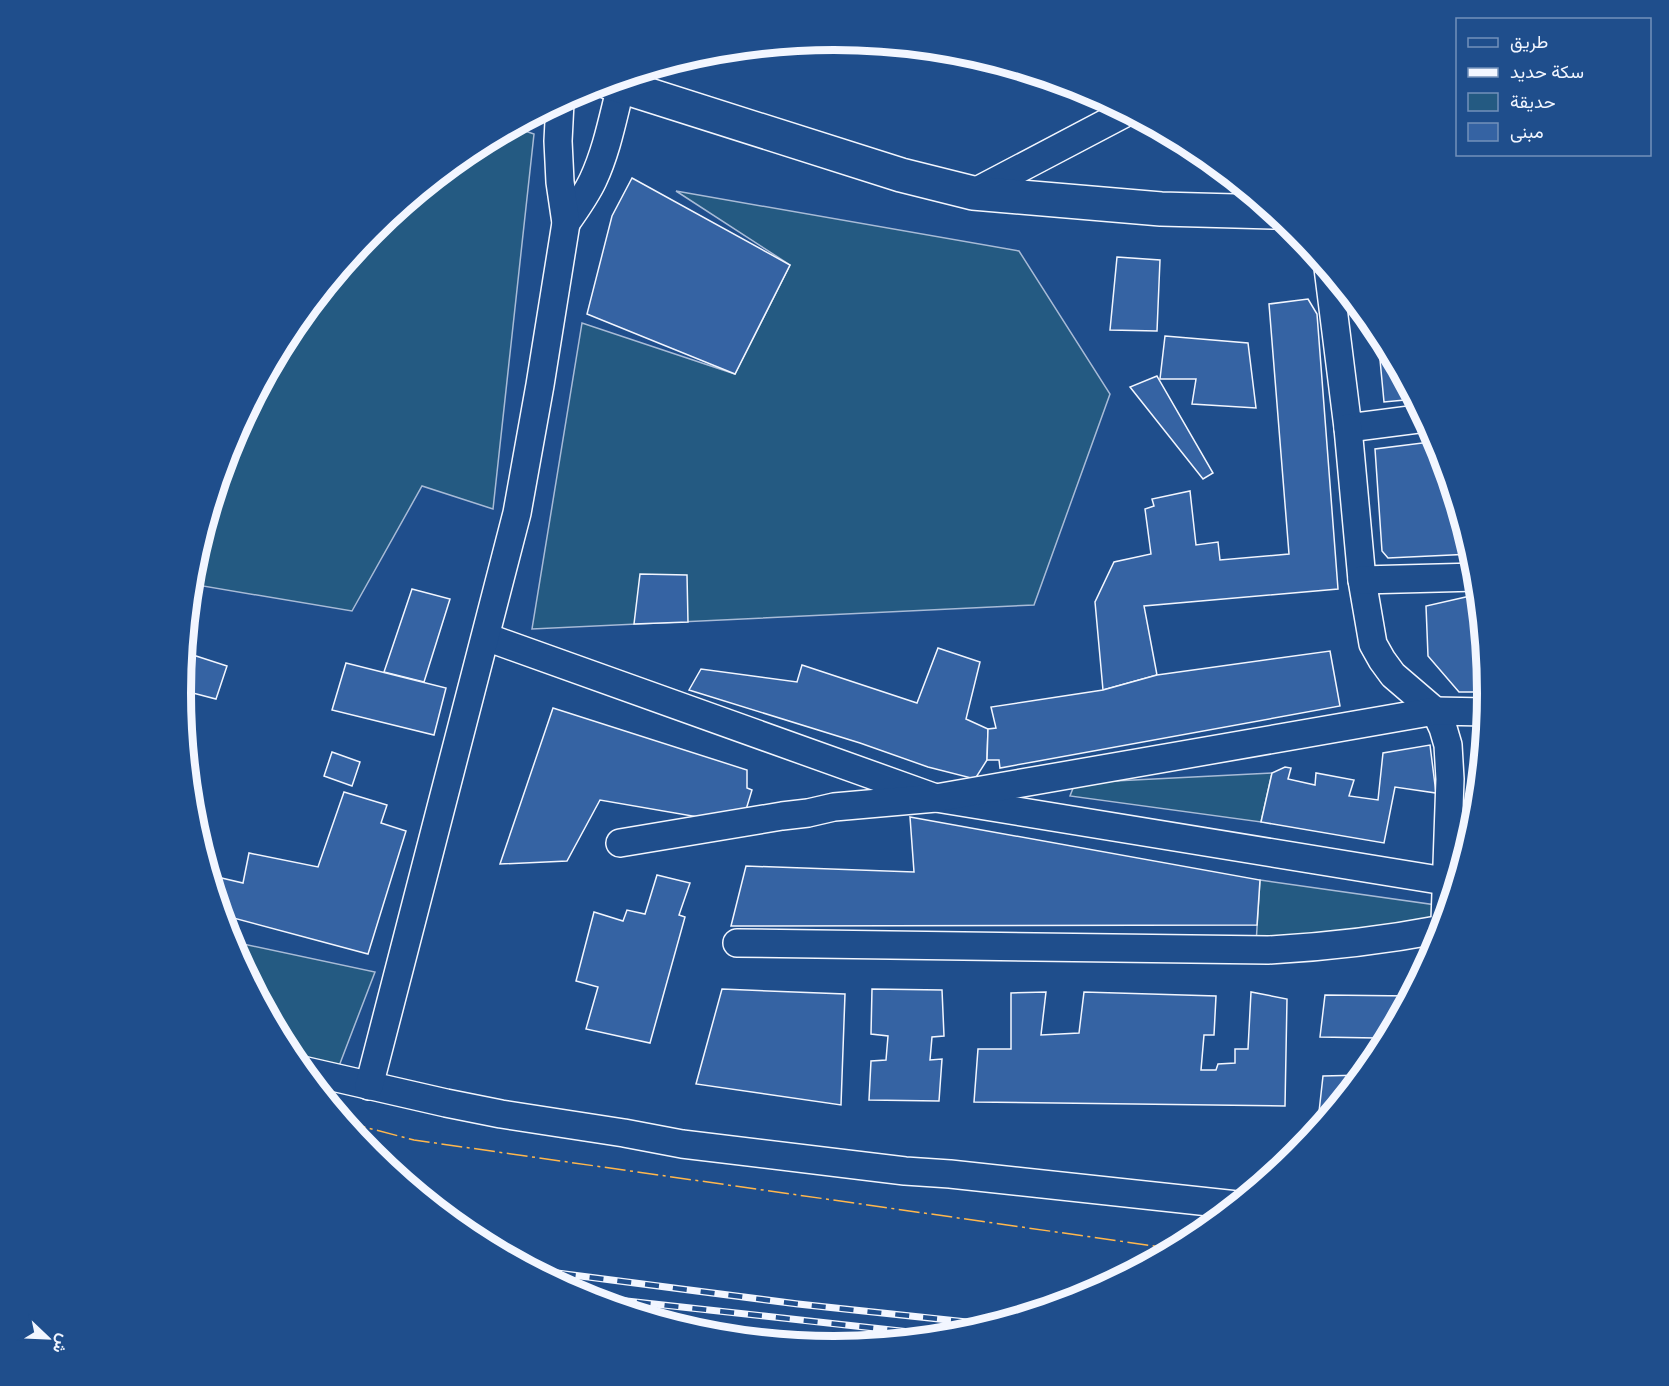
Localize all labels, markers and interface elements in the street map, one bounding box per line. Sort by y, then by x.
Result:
legend [1456,18,1651,156]
text: طريق [1510,29,1548,53]
text: سكة حديد [1510,59,1584,83]
text: حديقة [1510,89,1556,113]
text: مبنى [1510,119,1544,143]
north arrow [18,1308,78,1368]
text: ش [48,1331,76,1357]

